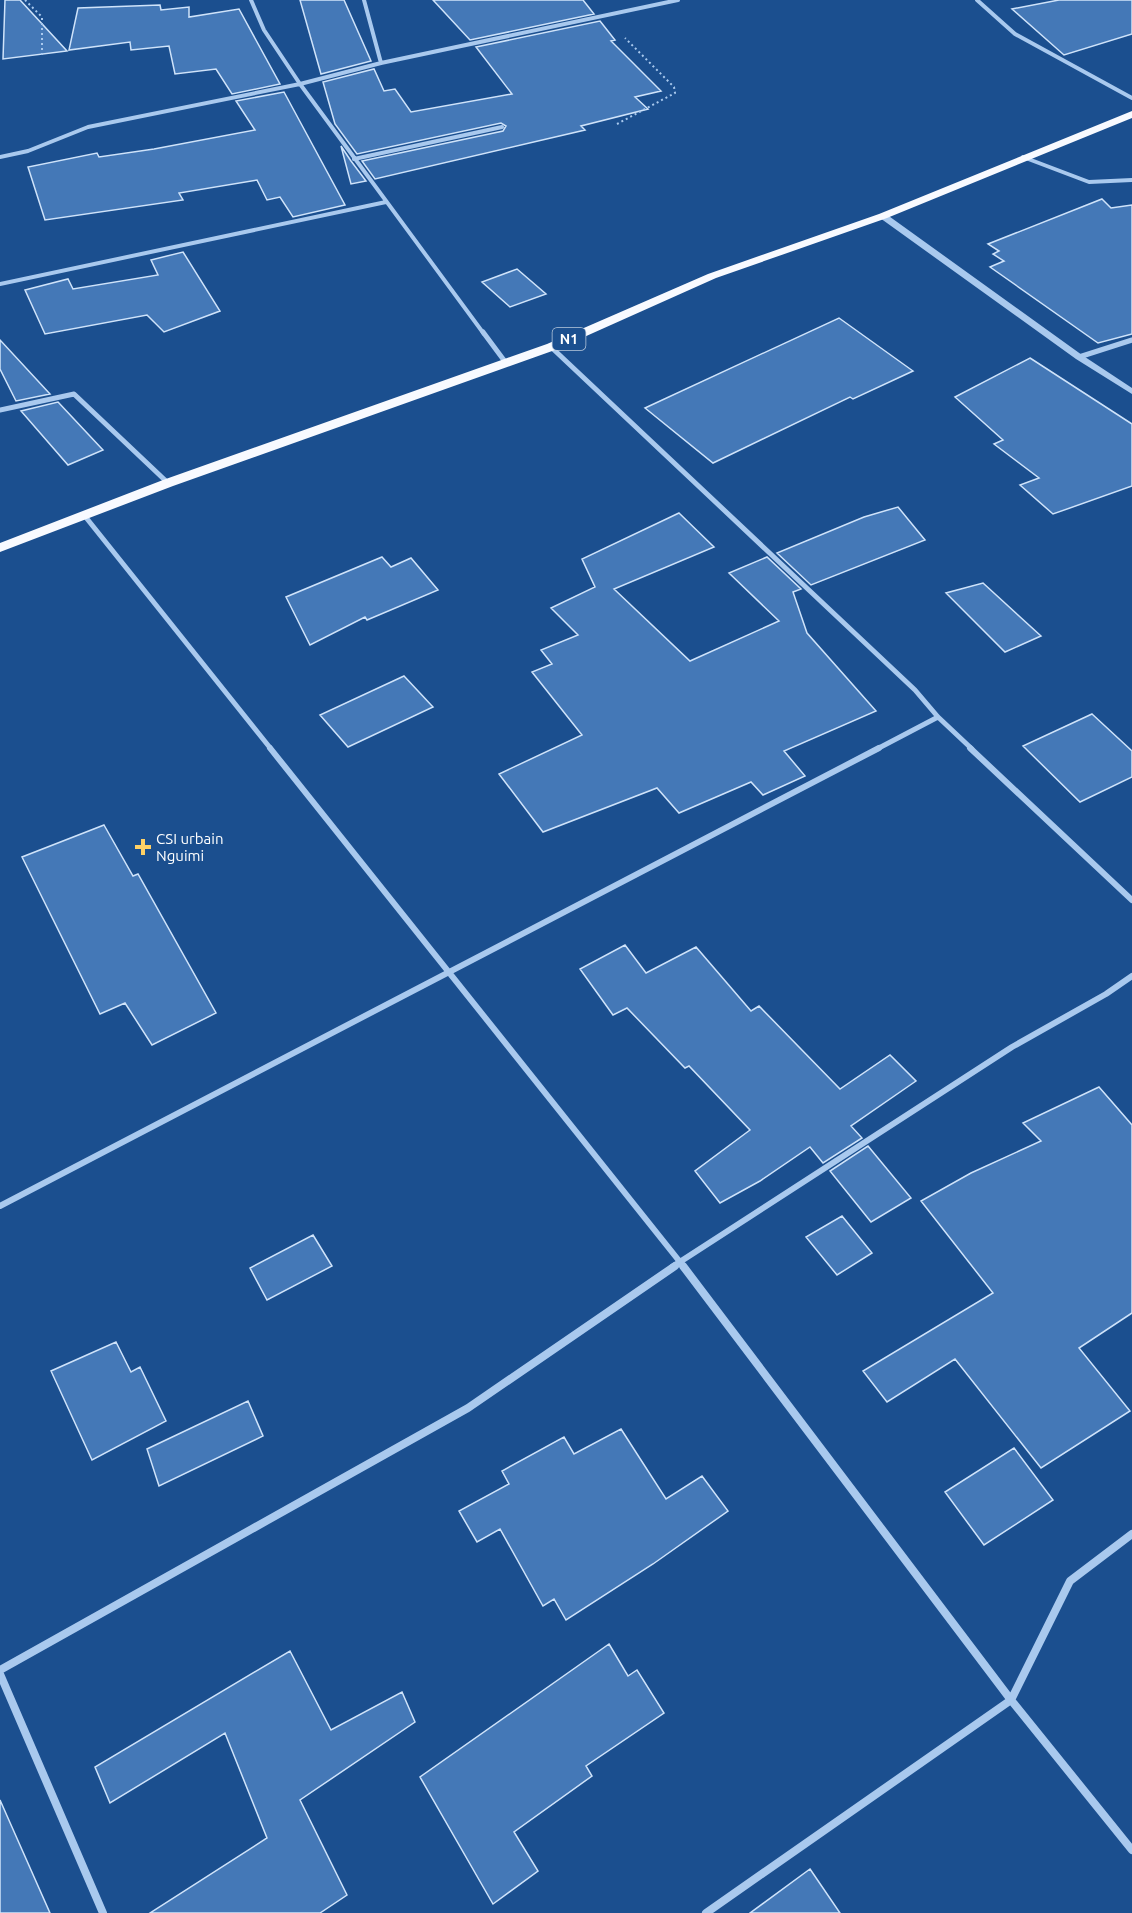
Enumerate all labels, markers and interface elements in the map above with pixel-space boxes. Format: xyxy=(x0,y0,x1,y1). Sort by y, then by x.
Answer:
road number: N1 xyxy=(552,328,586,350)
place label: CSI urbain Nguimi xyxy=(156,830,223,864)
marker: CSI urbain Nguimi xyxy=(134,838,152,856)

